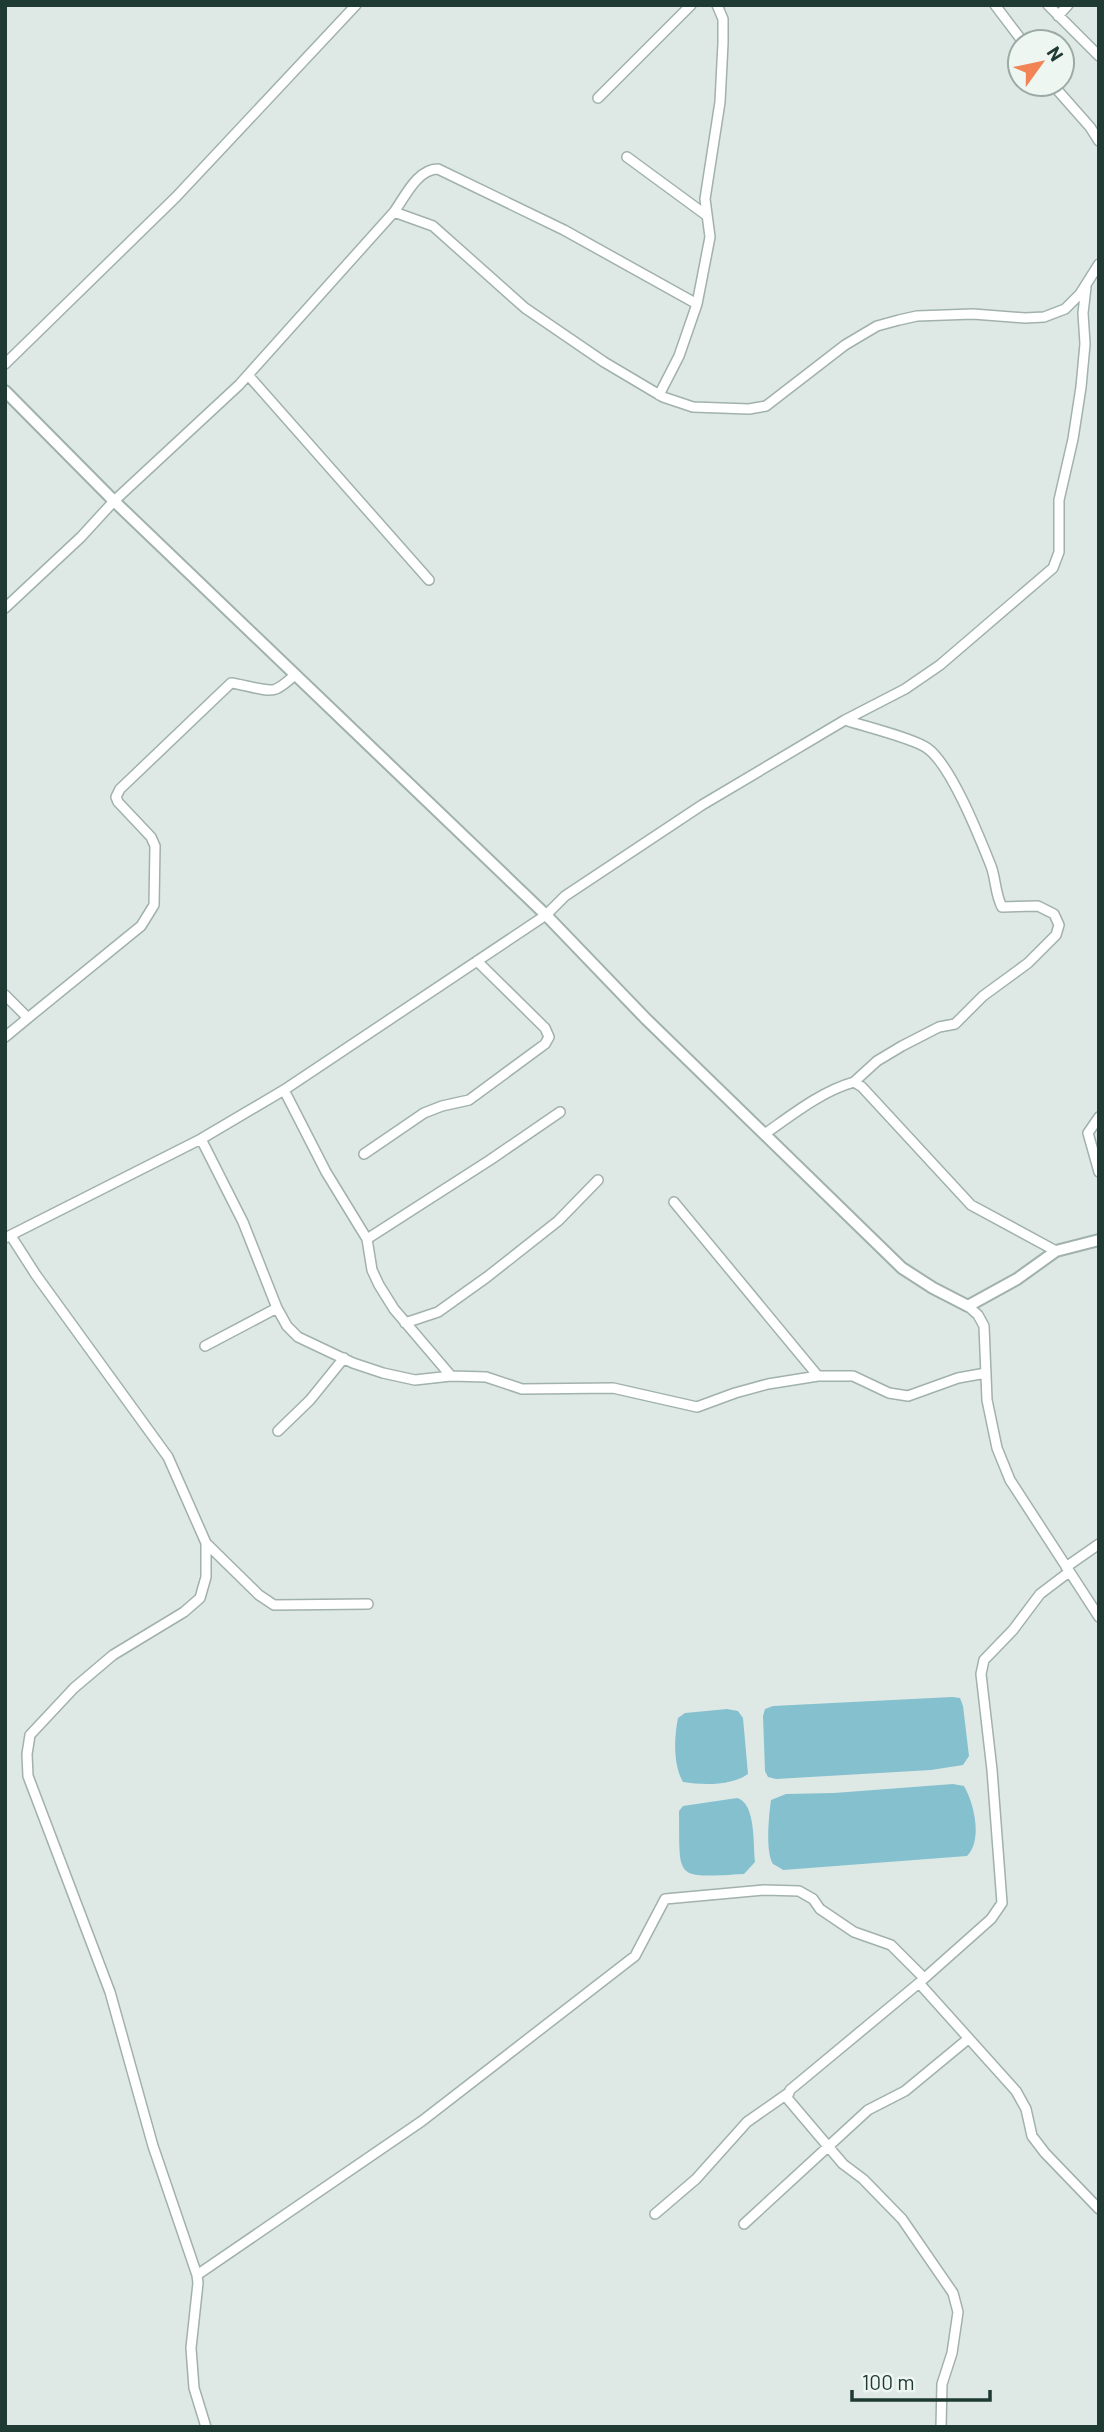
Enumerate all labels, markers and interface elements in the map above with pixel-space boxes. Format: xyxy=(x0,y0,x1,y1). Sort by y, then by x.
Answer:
north arrow xyxy=(1006,28,1076,98)
text: N xyxy=(1043,42,1069,65)
scale bar xyxy=(852,2358,990,2402)
text: 100 m xyxy=(862,2369,915,2394)

